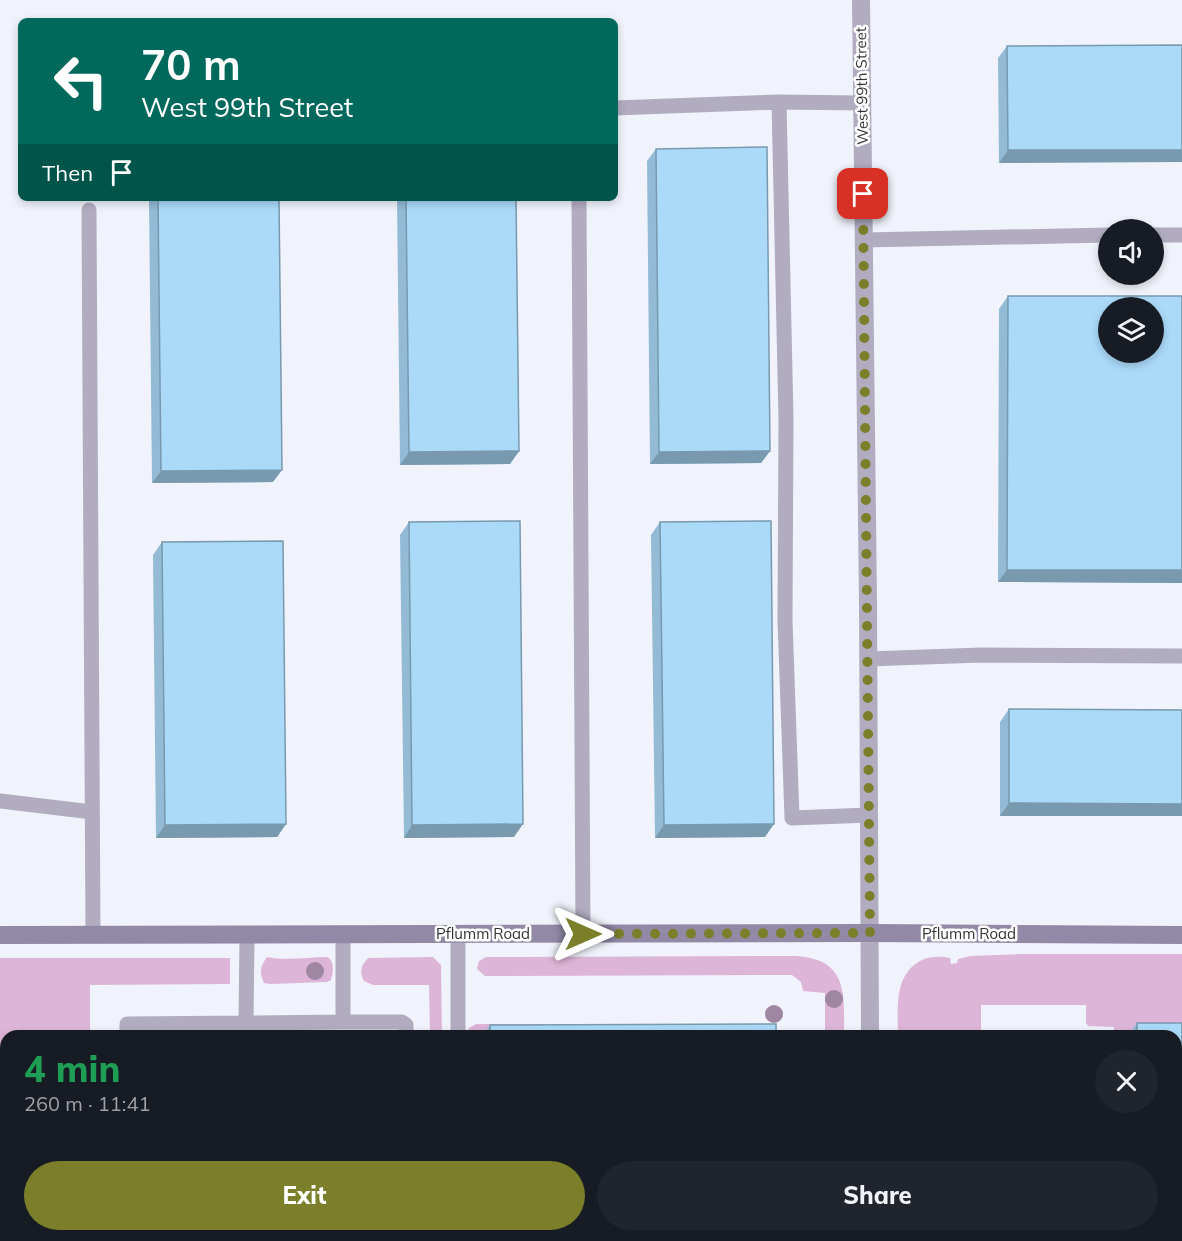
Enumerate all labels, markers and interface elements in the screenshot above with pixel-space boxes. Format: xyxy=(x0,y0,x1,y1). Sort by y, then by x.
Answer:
street label: West 99th Street xyxy=(851,27,872,145)
text: 70 m xyxy=(141,38,241,91)
icon: left xyxy=(42,42,120,120)
text: West 99th Street xyxy=(141,90,353,124)
icon: arrive xyxy=(105,156,138,189)
text: Then xyxy=(42,159,93,187)
pin xyxy=(837,168,888,219)
icon: arrive xyxy=(846,177,879,210)
map controls xyxy=(1098,219,1164,363)
button: sound xyxy=(1098,219,1164,285)
button: layers xyxy=(1098,297,1164,363)
position arrow xyxy=(551,902,615,966)
street label: Pflumm Road xyxy=(436,924,530,943)
street label: Pflumm Road xyxy=(922,924,1016,943)
text: 4 min xyxy=(24,1046,120,1091)
button: close xyxy=(1095,1050,1158,1113)
text: 260 m · 11:41 xyxy=(24,1091,150,1116)
button: Exit xyxy=(24,1161,585,1230)
button: Share xyxy=(597,1161,1158,1230)

